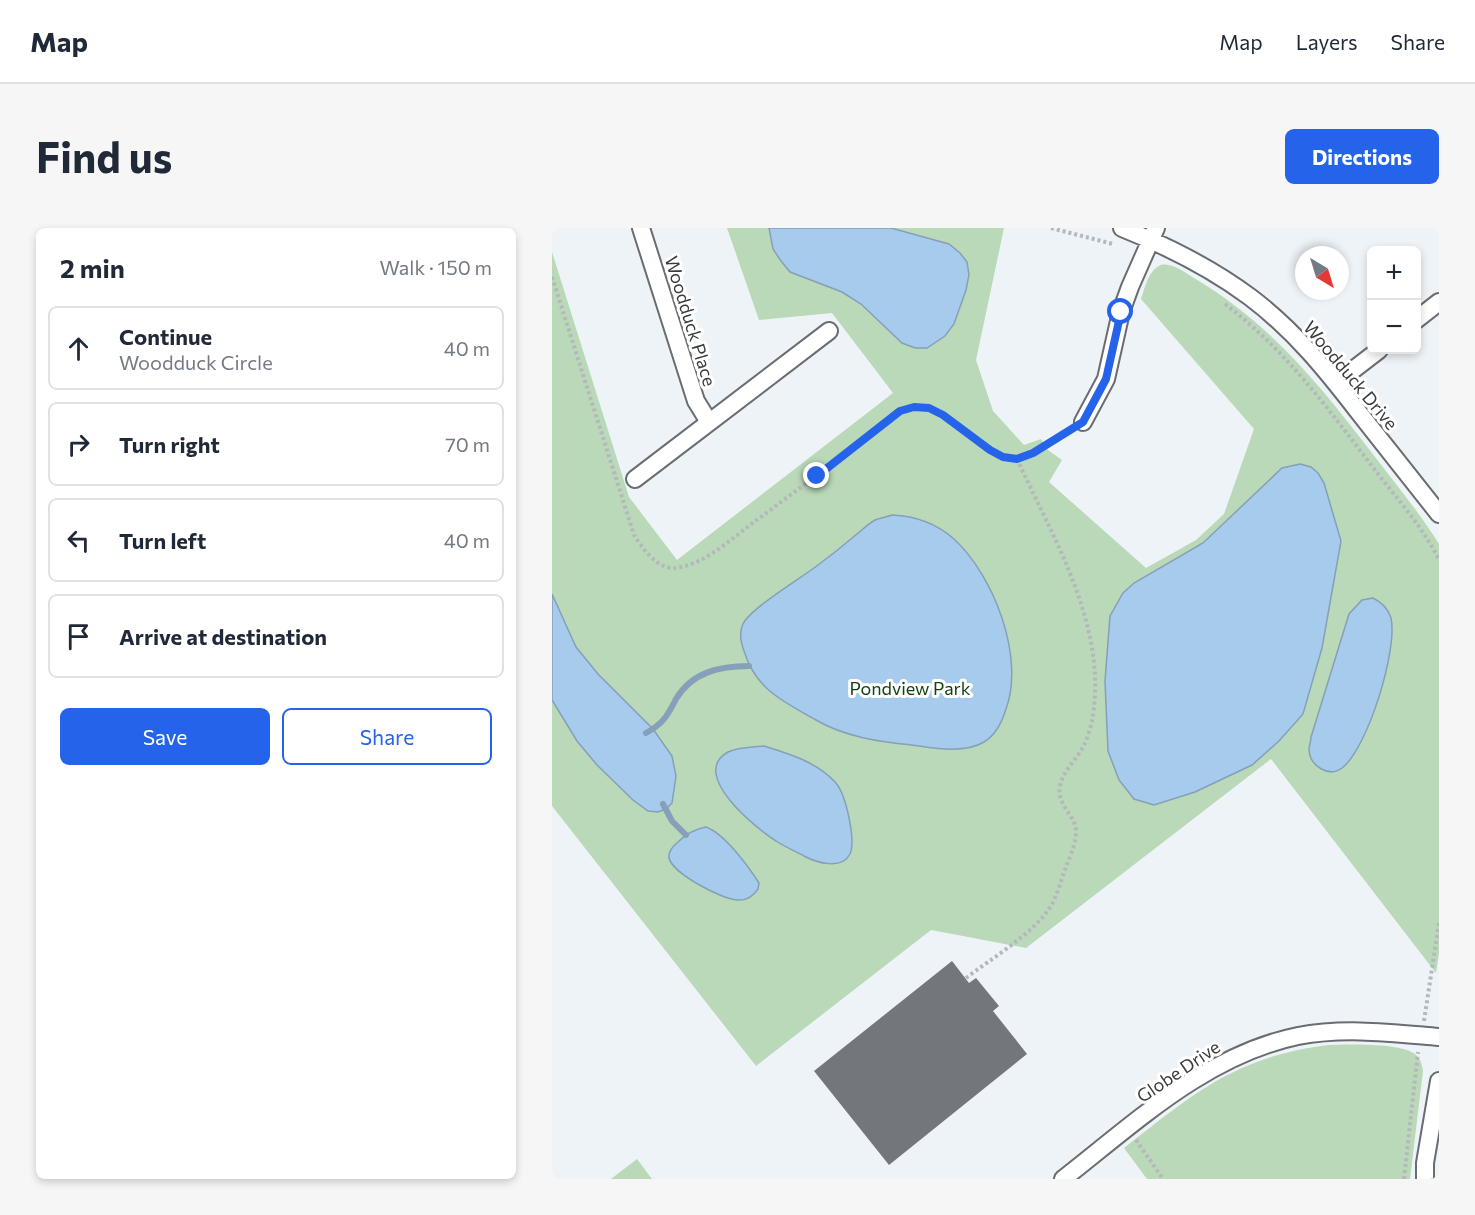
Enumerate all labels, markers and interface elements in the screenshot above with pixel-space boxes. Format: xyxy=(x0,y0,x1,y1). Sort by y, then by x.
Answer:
text: Map xyxy=(30,24,88,58)
text: Map xyxy=(1219,29,1263,54)
text: Layers xyxy=(1296,29,1358,54)
text: Share xyxy=(1391,29,1445,54)
button: Directions xyxy=(1285,129,1439,184)
text: Find us xyxy=(36,130,172,182)
north arrow xyxy=(1295,246,1349,300)
map controls xyxy=(1367,246,1421,354)
button: + xyxy=(1367,246,1421,300)
text: 2 min xyxy=(60,252,125,283)
street label: Woodduck Place xyxy=(661,253,721,389)
text: Walk · 150 m xyxy=(380,255,492,279)
route start xyxy=(1107,298,1133,324)
button: − xyxy=(1367,300,1421,354)
street label: Woodduck Drive xyxy=(1299,316,1403,434)
text: Continue xyxy=(119,323,212,350)
icon: ahead xyxy=(62,332,95,365)
text: 40 m xyxy=(444,336,490,360)
text: Woodduck Circle xyxy=(119,350,273,374)
icon: right xyxy=(62,428,95,461)
text: Turn right xyxy=(119,431,220,458)
text: 70 m xyxy=(445,432,490,456)
route end xyxy=(803,462,829,488)
icon: left xyxy=(62,524,95,557)
text: Turn left xyxy=(119,527,206,554)
text: 40 m xyxy=(444,528,490,552)
icon: arrive xyxy=(62,620,95,653)
text: Arrive at destination xyxy=(119,623,327,650)
park label: Pondview Park xyxy=(849,677,971,699)
button: Save xyxy=(60,708,270,765)
button: Share xyxy=(282,708,492,765)
street label: Globe Drive xyxy=(1132,1035,1224,1107)

